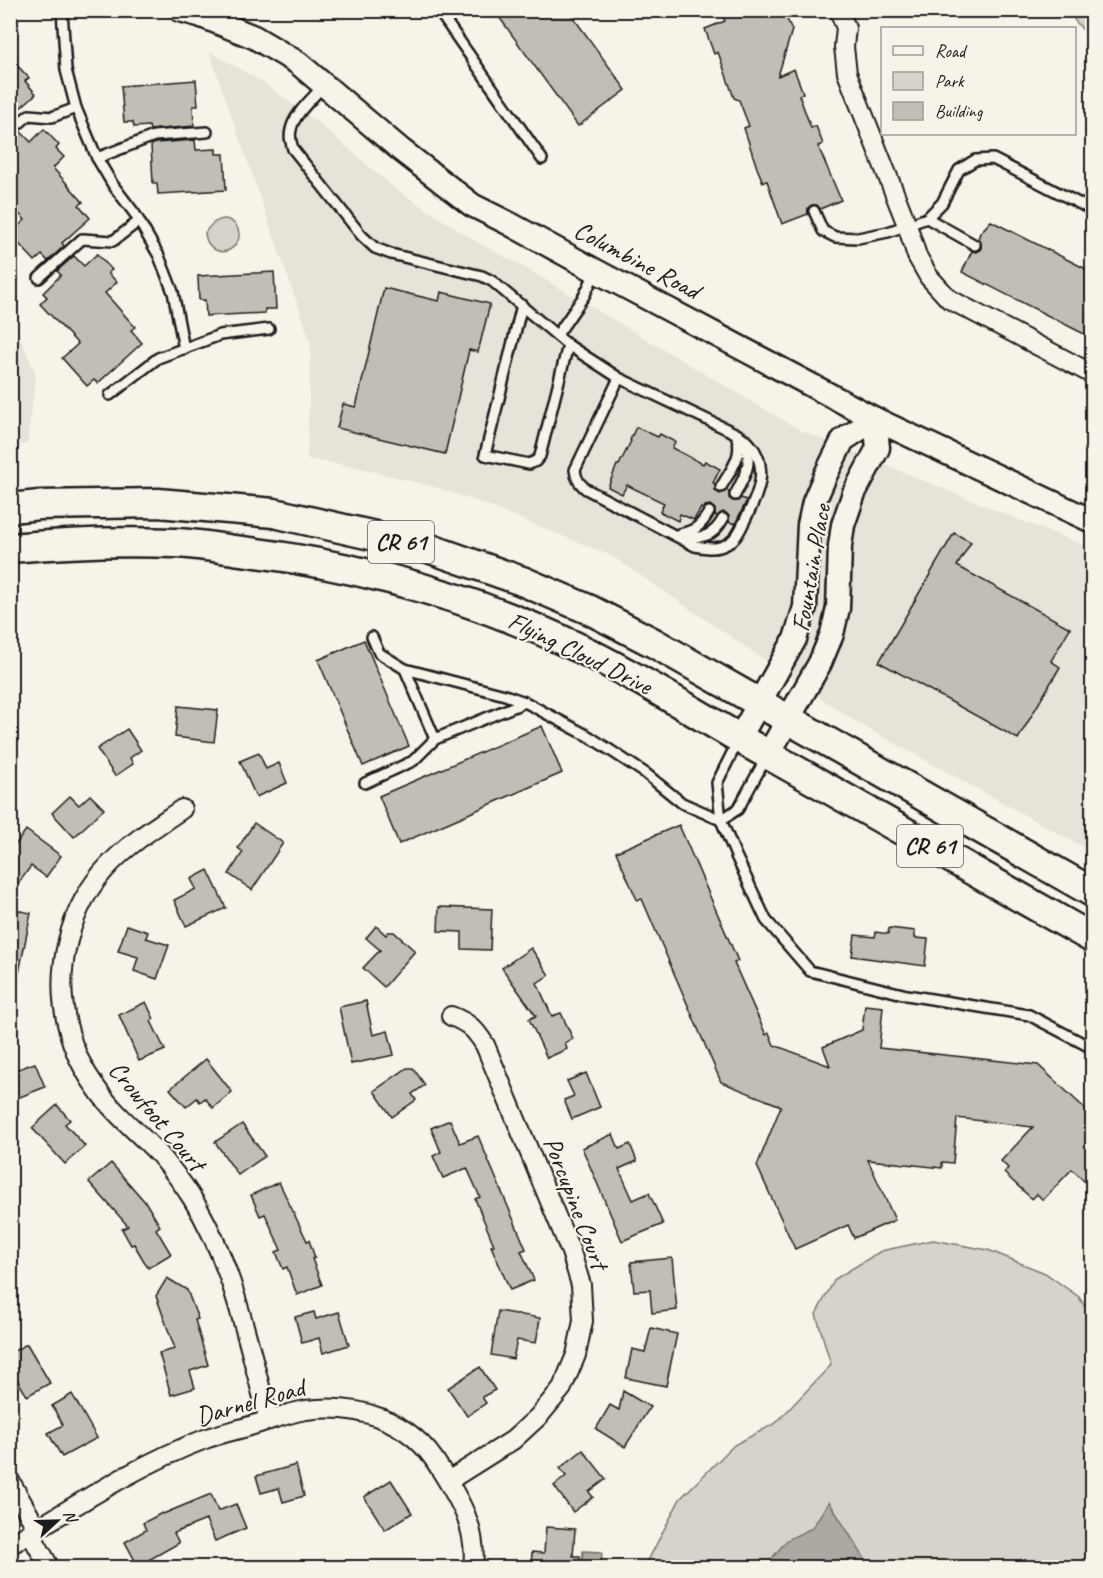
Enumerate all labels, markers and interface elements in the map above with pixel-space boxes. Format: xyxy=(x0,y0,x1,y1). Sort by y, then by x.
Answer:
legend xyxy=(881,27,1076,135)
text: Road xyxy=(935,40,968,62)
text: Park xyxy=(935,70,965,92)
text: Building xyxy=(935,100,984,122)
street label: Columbine Road xyxy=(568,213,709,309)
street label: Fountain Place xyxy=(784,500,839,634)
road number: CR 61 xyxy=(368,521,434,563)
street label: Flying Cloud Drive xyxy=(503,604,659,703)
road number: CR 61 xyxy=(897,825,963,867)
street label: Crowfoot Court xyxy=(101,1054,215,1181)
street label: Porcupine Court xyxy=(536,1132,617,1277)
street label: Darnel Road xyxy=(192,1370,312,1433)
north arrow xyxy=(27,1491,87,1551)
text: N xyxy=(59,1507,82,1527)

